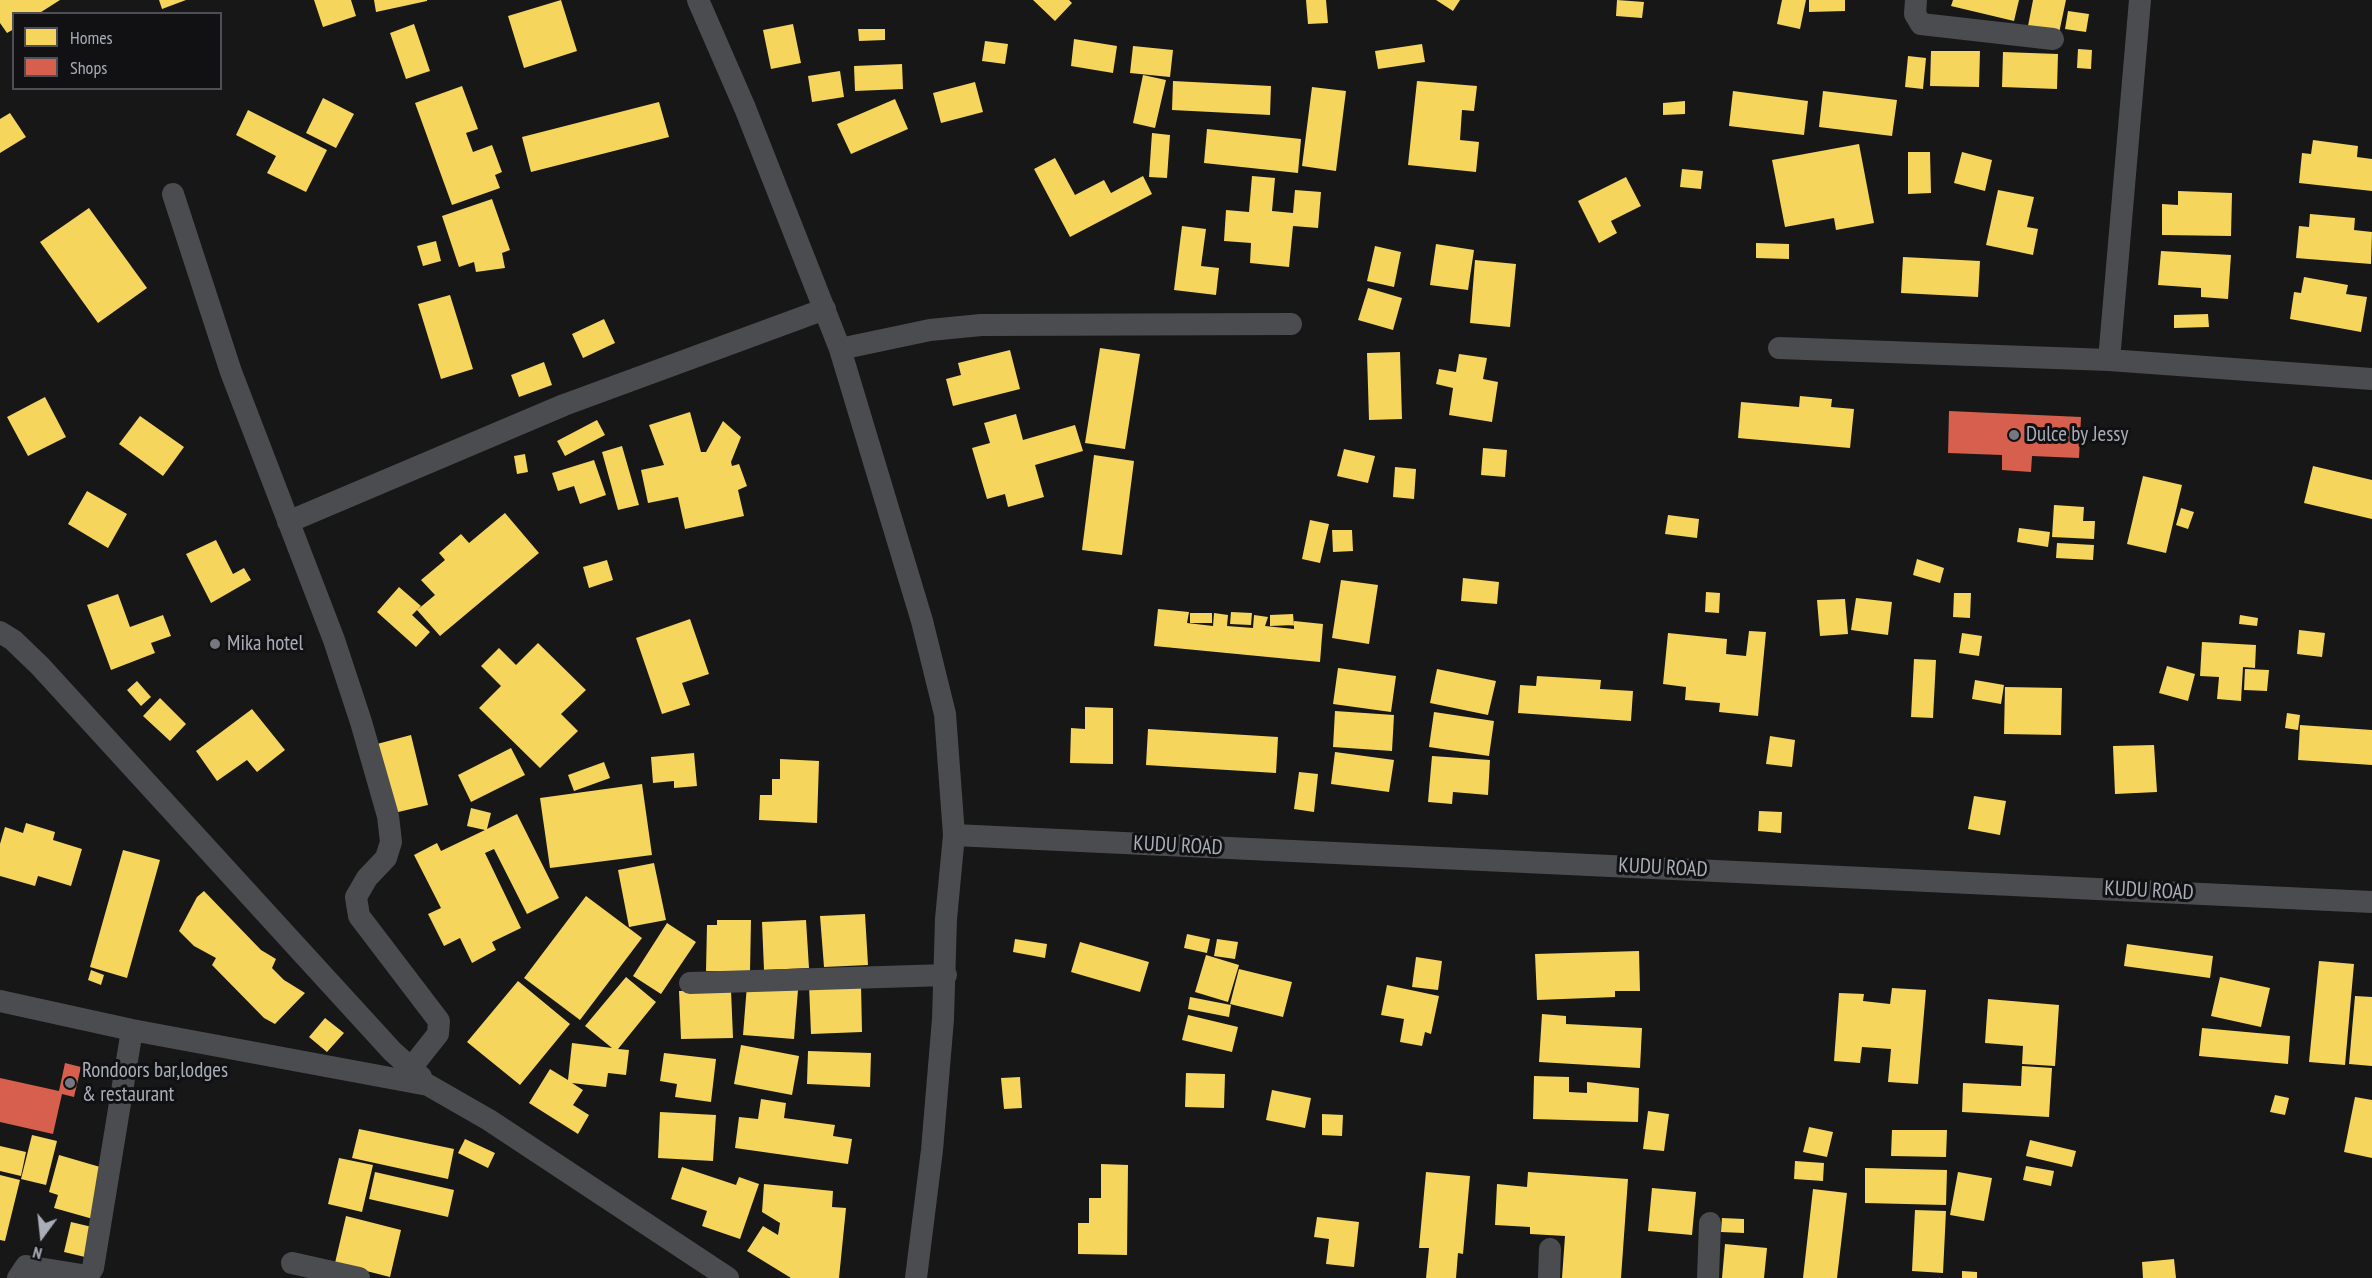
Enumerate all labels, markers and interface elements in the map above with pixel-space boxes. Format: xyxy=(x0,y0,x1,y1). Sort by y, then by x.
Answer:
legend xyxy=(12,12,222,90)
text: Homes xyxy=(70,26,113,49)
text: Shops xyxy=(70,56,107,79)
place label: Dulce by Jessy xyxy=(2026,422,2128,448)
marker: Dulce by Jessy xyxy=(2007,428,2021,442)
place label: Mika hotel xyxy=(227,631,303,657)
marker: Mika hotel xyxy=(208,637,222,651)
street label: KUDU ROAD xyxy=(1133,831,1223,861)
street label: KUDU ROAD xyxy=(1618,853,1708,883)
street label: KUDU ROAD xyxy=(2104,876,2194,906)
place label: Rondoors bar,lodges & restaurant xyxy=(82,1058,228,1108)
marker: Rondoors bar,lodges & restaurant xyxy=(63,1076,77,1090)
north arrow xyxy=(12,1206,72,1266)
text: N xyxy=(31,1243,44,1264)

